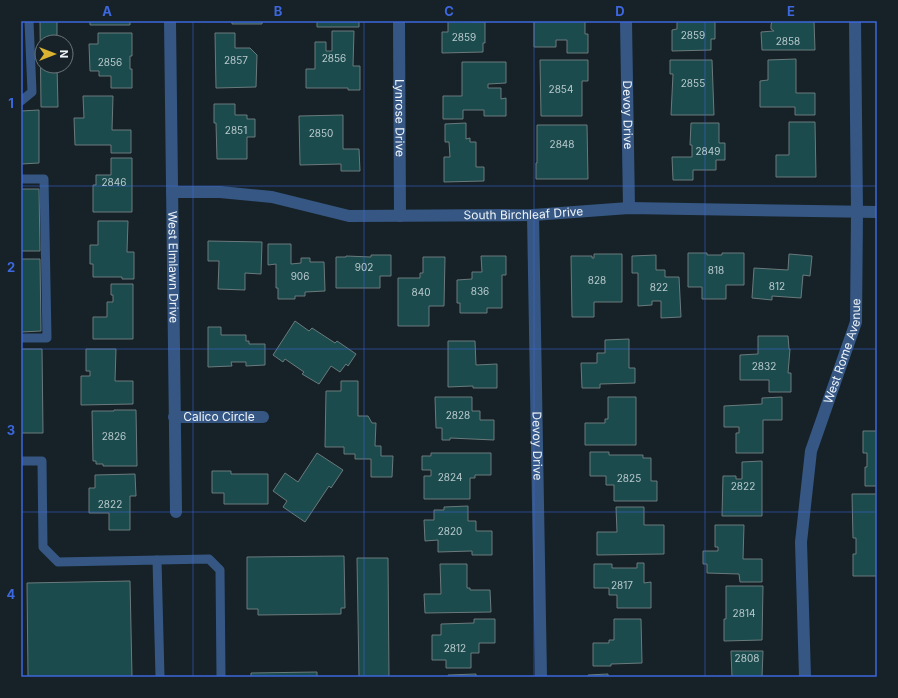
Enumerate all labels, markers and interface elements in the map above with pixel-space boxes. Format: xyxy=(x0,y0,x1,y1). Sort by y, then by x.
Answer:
text: A xyxy=(102,3,112,19)
text: B xyxy=(274,3,283,19)
text: C xyxy=(444,3,454,19)
text: D xyxy=(615,3,625,19)
text: E xyxy=(787,3,795,19)
house number: 2859 xyxy=(681,29,705,41)
house number: 2859 xyxy=(452,31,476,43)
north arrow xyxy=(34,34,74,74)
house number: 2858 xyxy=(776,35,800,47)
text: N xyxy=(57,50,71,58)
house number: 2856 xyxy=(322,52,346,64)
house number: 2857 xyxy=(224,54,248,66)
house number: 2856 xyxy=(98,56,122,68)
house number: 2855 xyxy=(681,77,705,89)
street label: Lynrose Drive xyxy=(392,79,408,157)
street label: Devoy Drive xyxy=(620,80,636,150)
house number: 2854 xyxy=(549,83,573,95)
text: 1 xyxy=(8,95,14,111)
house number: 2851 xyxy=(225,124,247,136)
house number: 2850 xyxy=(309,127,333,139)
house number: 2848 xyxy=(550,138,574,150)
house number: 2849 xyxy=(696,145,720,157)
house number: 2846 xyxy=(102,176,126,188)
street label: South Birchleaf Drive xyxy=(463,203,584,222)
street label: West Elmlawn Drive xyxy=(165,211,182,323)
text: 2 xyxy=(7,259,15,275)
house number: 902 xyxy=(355,261,373,273)
house number: 818 xyxy=(708,264,724,276)
house number: 906 xyxy=(291,270,309,282)
house number: 828 xyxy=(588,274,606,286)
house number: 812 xyxy=(769,280,785,292)
house number: 822 xyxy=(650,281,668,293)
house number: 836 xyxy=(471,285,489,297)
house number: 840 xyxy=(412,286,430,298)
street label: West Rome Avenue xyxy=(820,298,863,406)
house number: 2832 xyxy=(752,360,776,372)
street label: Calico Circle xyxy=(183,409,255,424)
house number: 2828 xyxy=(446,409,470,421)
street label: Devoy Drive xyxy=(529,411,546,481)
text: 3 xyxy=(7,422,15,438)
house number: 2826 xyxy=(102,430,126,442)
house number: 2824 xyxy=(438,471,462,483)
house number: 2825 xyxy=(617,472,641,484)
house number: 2822 xyxy=(731,480,755,492)
house number: 2822 xyxy=(98,498,122,510)
house number: 2820 xyxy=(438,525,462,537)
house number: 2817 xyxy=(611,579,633,591)
text: 4 xyxy=(7,586,16,602)
house number: 2814 xyxy=(733,607,755,619)
house number: 2812 xyxy=(444,642,466,654)
house number: 2808 xyxy=(735,652,759,664)

